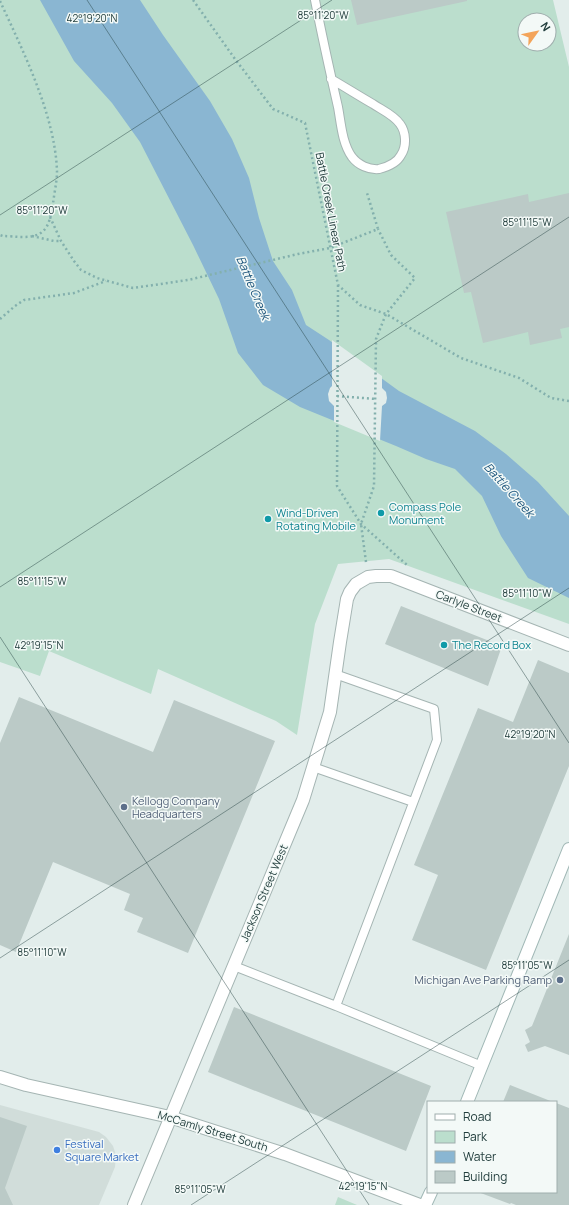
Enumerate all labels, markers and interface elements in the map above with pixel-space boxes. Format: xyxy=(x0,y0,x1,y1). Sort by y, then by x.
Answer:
text: 85°11'20"W xyxy=(297,8,349,22)
text: 42°19'20"N xyxy=(67,11,118,25)
north arrow xyxy=(517,12,557,52)
text: N xyxy=(537,19,554,34)
street label: Battle Creek Linear Path xyxy=(313,151,350,273)
text: 85°11'20"W xyxy=(16,203,68,217)
text: 85°11'15"W xyxy=(503,215,552,229)
water label: Battle Creek xyxy=(232,253,275,324)
water label: Battle Creek xyxy=(480,459,540,522)
place label: Compass Pole Monument xyxy=(389,499,462,527)
place label: Wind-Driven Rotating Mobile xyxy=(276,505,357,533)
marker: Compass Pole Monument xyxy=(376,508,386,518)
marker: Wind-Driven Rotating Mobile xyxy=(263,514,273,524)
text: 85°11'15"W xyxy=(18,574,67,588)
street label: Carlyle Street xyxy=(434,586,504,625)
text: 85°11'10"W xyxy=(502,586,552,600)
place label: The Record Box xyxy=(452,637,531,652)
text: 42°19'15"N xyxy=(15,638,64,652)
marker: The Record Box xyxy=(439,640,449,650)
text: 42°19'20"N xyxy=(505,727,556,741)
place label: Kellogg Company Headquarters xyxy=(132,793,220,821)
marker: Kellogg Company Headquarters xyxy=(119,802,129,812)
street label: Jackson Street West xyxy=(236,842,291,944)
text: 85°11'10"W xyxy=(17,945,67,959)
text: 85°11'05"W xyxy=(501,958,553,972)
place label: Michigan Ave Parking Ramp xyxy=(414,972,552,987)
marker: Michigan Ave Parking Ramp xyxy=(555,975,565,985)
legend xyxy=(427,1101,557,1193)
street label: McCamly Street South xyxy=(156,1107,270,1154)
text: Road xyxy=(463,1108,491,1125)
text: Park xyxy=(463,1128,488,1145)
place label: Festival Square Market xyxy=(65,1136,139,1164)
marker: Festival Square Market xyxy=(52,1145,62,1155)
text: Water xyxy=(463,1148,497,1165)
text: Building xyxy=(463,1168,507,1185)
text: 42°19'15"N xyxy=(339,1179,388,1193)
text: 85°11'05"W xyxy=(174,1182,226,1196)

